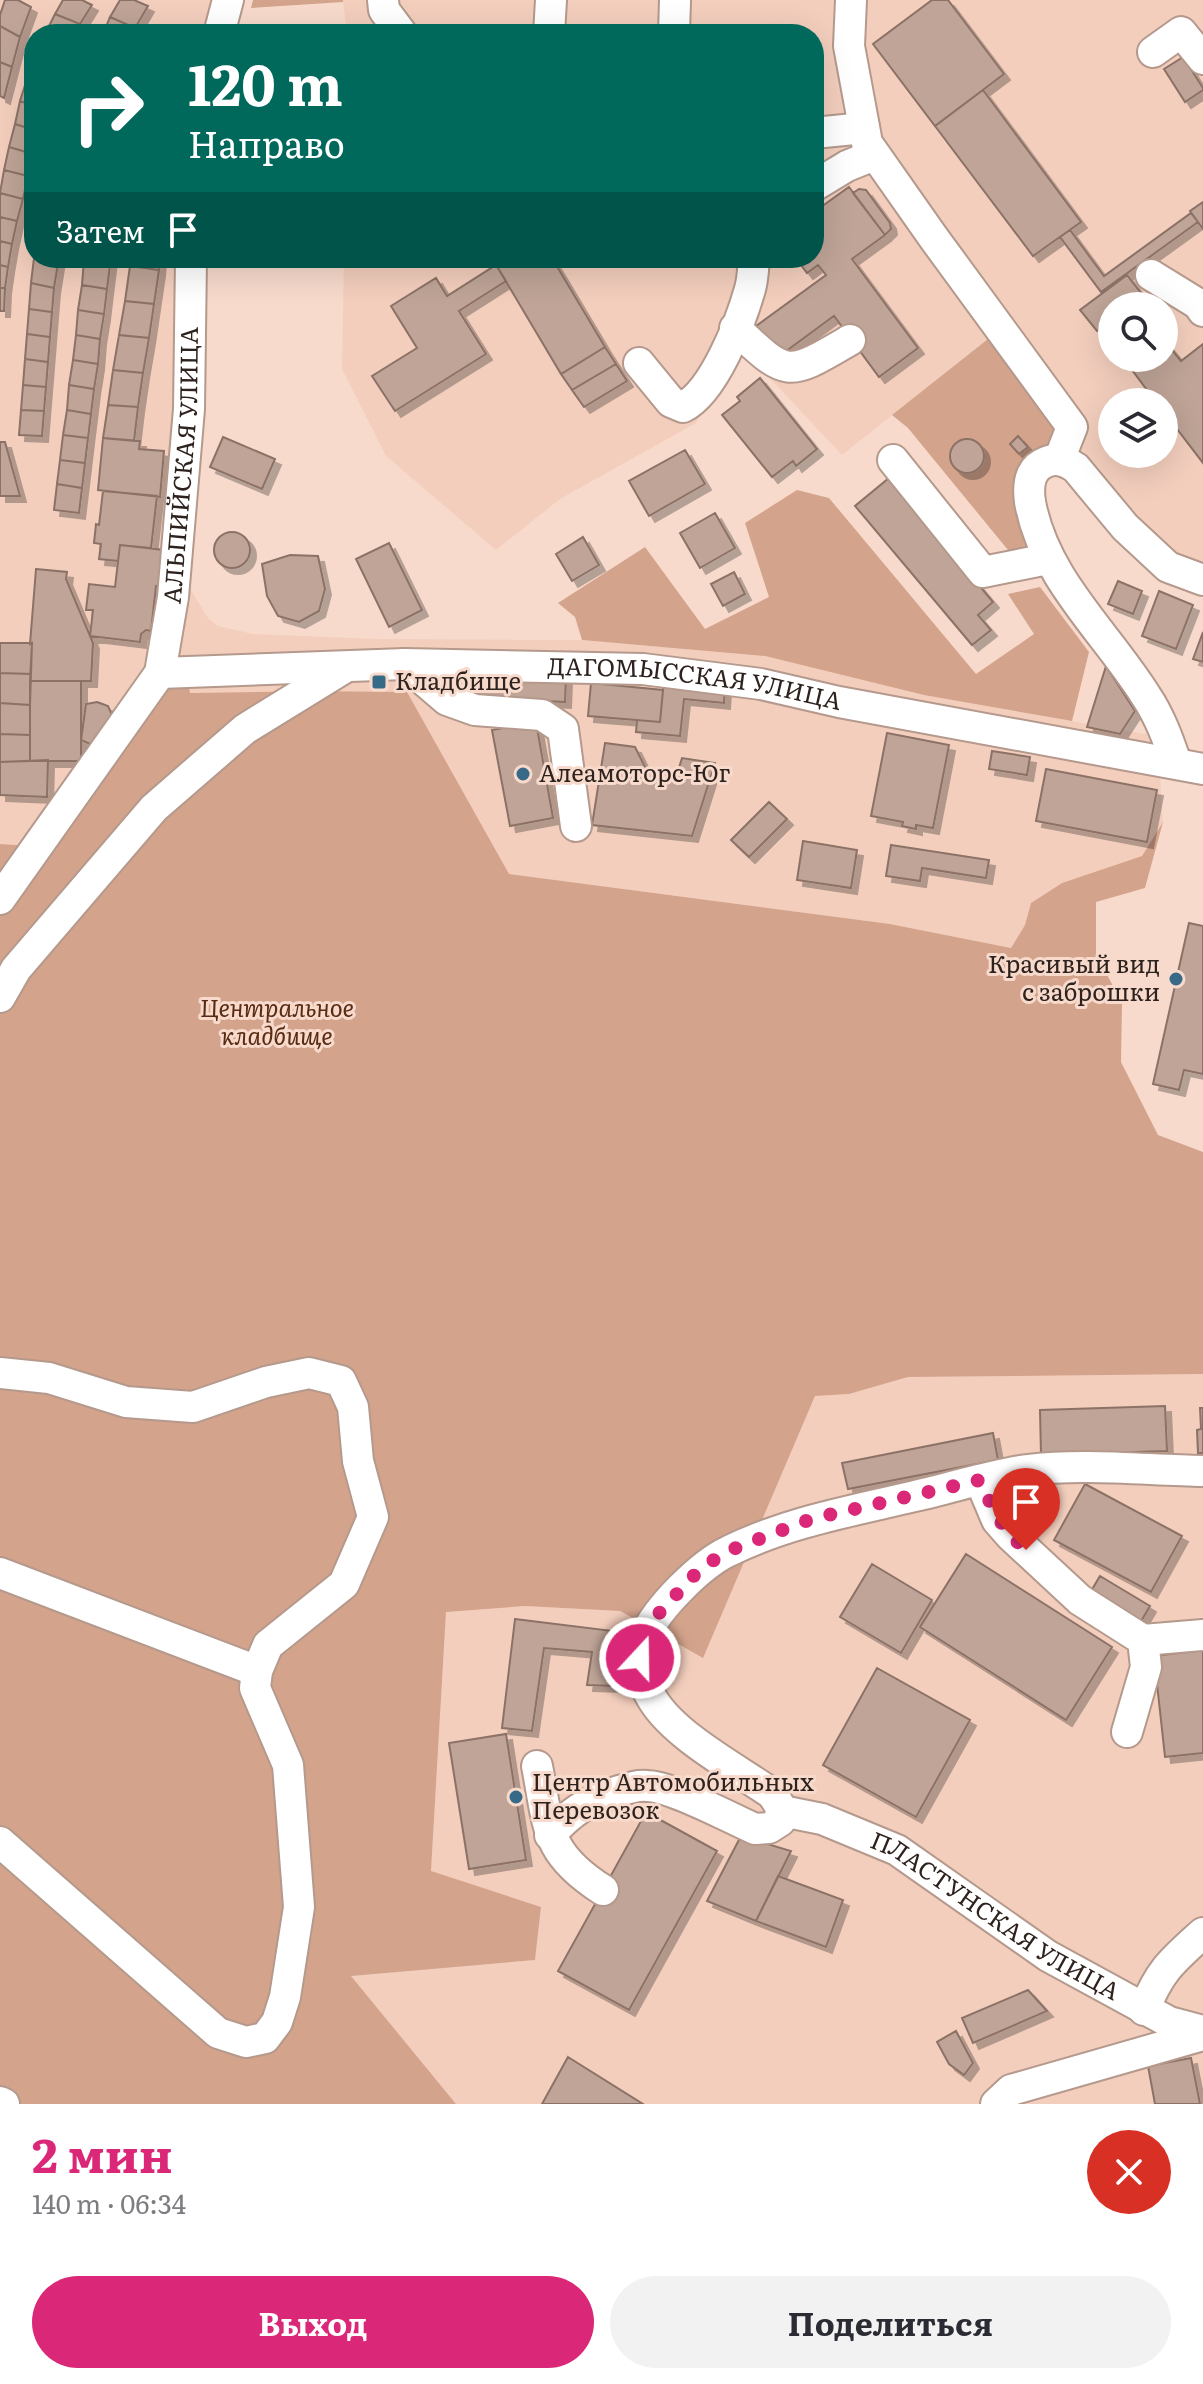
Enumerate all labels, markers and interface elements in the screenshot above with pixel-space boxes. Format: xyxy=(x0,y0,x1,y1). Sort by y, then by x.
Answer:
text: 120 m xyxy=(188,40,343,123)
icon: right xyxy=(56,56,160,160)
text: Направо xyxy=(188,116,345,169)
text: Затем xyxy=(56,208,145,252)
icon: arrive xyxy=(161,208,205,252)
map controls xyxy=(1098,292,1178,468)
button: search xyxy=(1098,292,1178,372)
street label: АЛЬПИЙСКАЯ УЛИЦА xyxy=(152,326,205,605)
button: layers xyxy=(1098,388,1178,468)
street label: ДАГОМЫССКАЯ УЛИЦА xyxy=(547,647,846,717)
place label: Кладбище xyxy=(395,662,521,697)
marker: Кладбище xyxy=(370,673,388,691)
place label: Алеамоторс-Юг xyxy=(539,754,731,789)
marker: Алеамоторс-Юг xyxy=(514,765,532,783)
place label: Красивый вид с заброшки xyxy=(988,945,1160,1008)
marker: Красивый вид с заброшки xyxy=(1167,970,1185,988)
park label: Центральное кладбище xyxy=(200,989,354,1052)
pin xyxy=(992,1468,1060,1550)
icon: arrive xyxy=(1004,1480,1048,1524)
position arrow xyxy=(598,1616,682,1700)
place label: Центр Автомобильных Перевозок xyxy=(532,1763,814,1826)
marker: Центр Автомобильных Перевозок xyxy=(507,1788,525,1806)
street label: ПЛАСТУНСКАЯ УЛИЦА xyxy=(866,1821,1127,2007)
text: 2 мин xyxy=(32,2117,173,2188)
button: close xyxy=(1087,2130,1171,2214)
text: 140 m · 06:34 xyxy=(32,2183,186,2222)
button: Выход xyxy=(32,2276,594,2368)
button: Поделиться xyxy=(610,2276,1171,2368)

